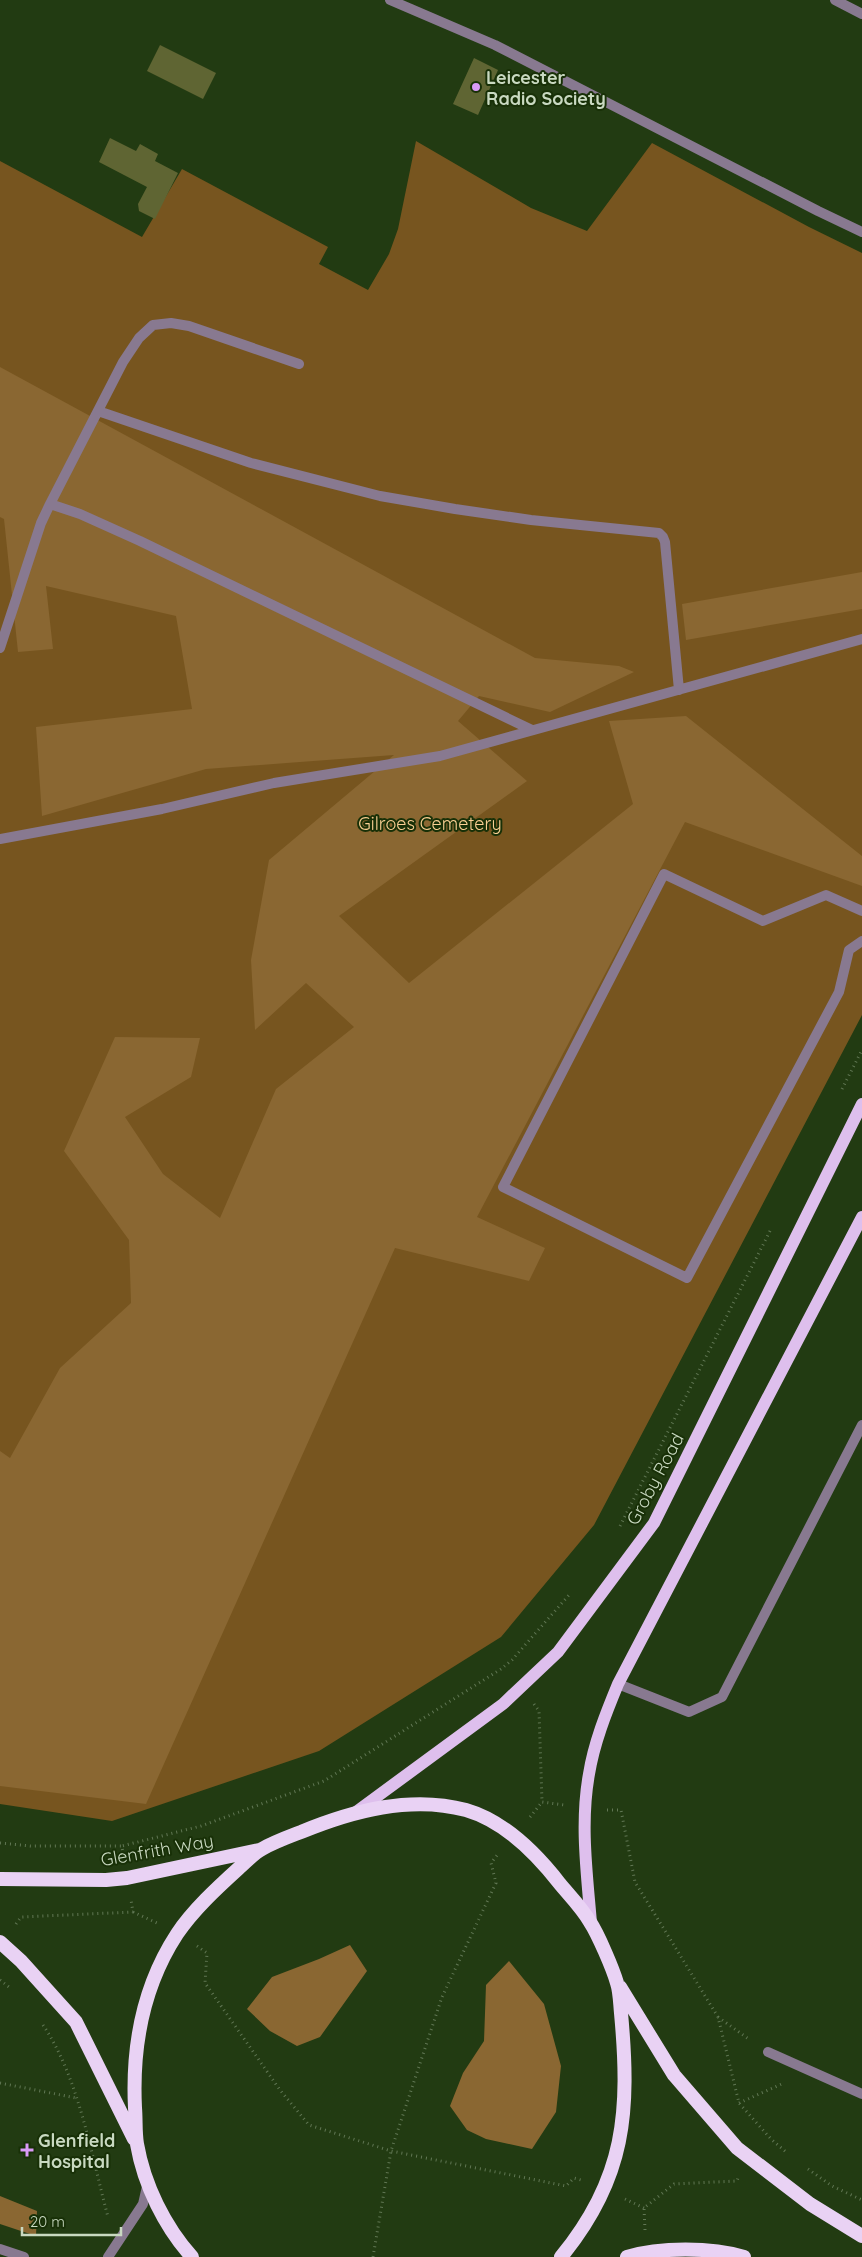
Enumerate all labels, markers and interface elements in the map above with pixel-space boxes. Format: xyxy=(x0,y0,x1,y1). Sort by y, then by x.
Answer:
place label: Leicester Radio Society xyxy=(486,66,606,110)
marker: Leicester Radio Society xyxy=(470,81,482,93)
park label: Gilroes Cemetery xyxy=(358,812,502,835)
street label: Groby Road xyxy=(621,1429,689,1529)
street label: Glenfrith Way xyxy=(99,1829,215,1871)
place label: Glenfield Hospital xyxy=(38,2129,115,2173)
marker: Glenfield Hospital xyxy=(20,2143,34,2157)
scale bar xyxy=(22,2204,121,2236)
text: 20 m xyxy=(30,2212,65,2231)

